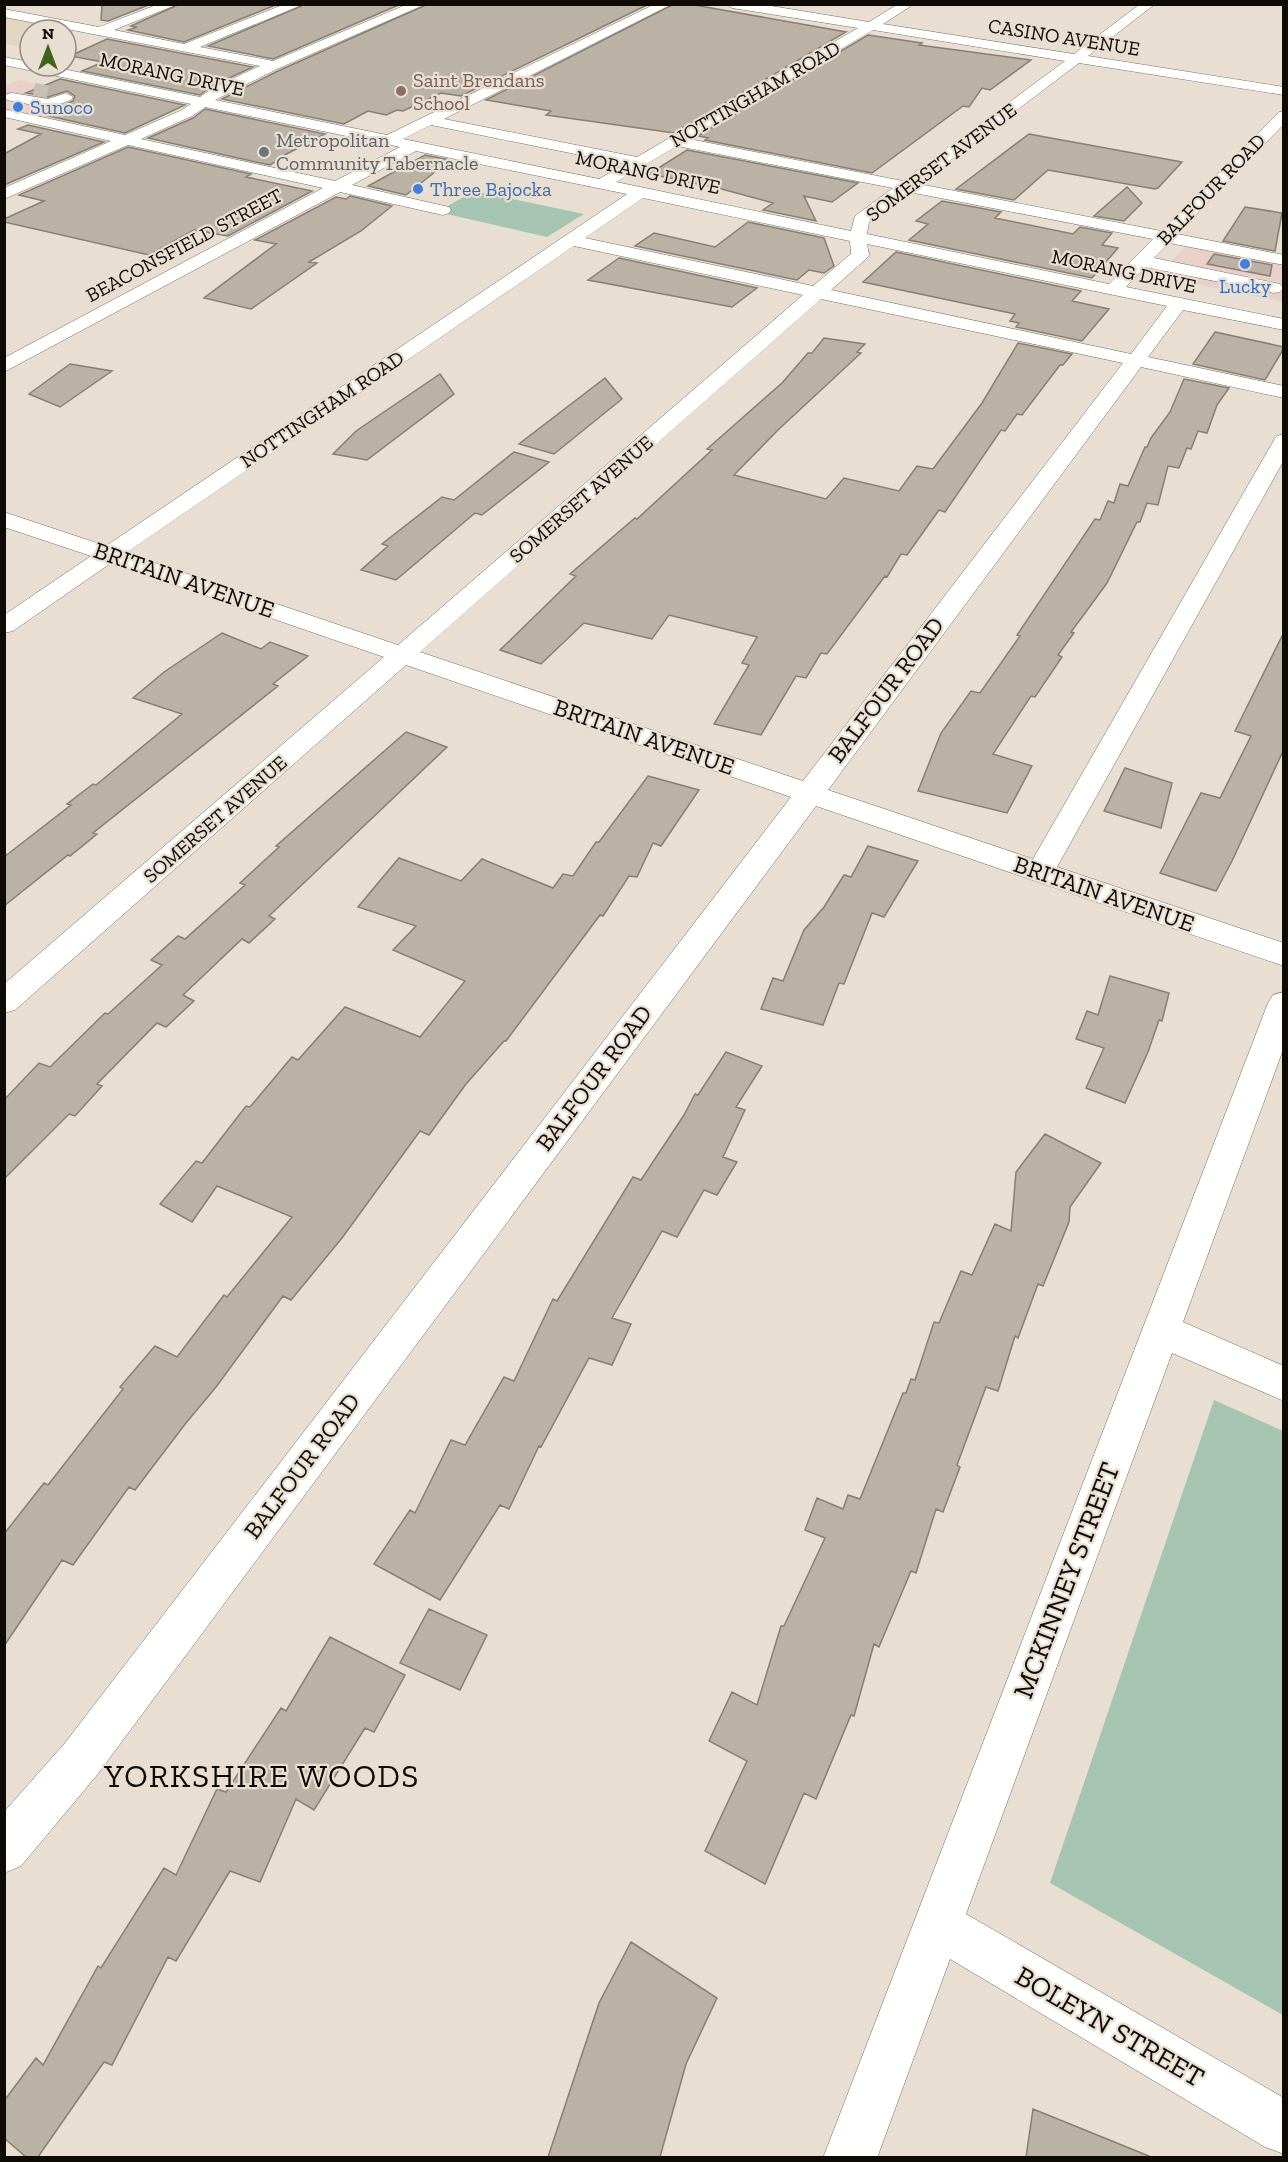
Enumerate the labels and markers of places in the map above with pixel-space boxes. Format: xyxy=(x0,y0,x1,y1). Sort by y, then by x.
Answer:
place label: Saint Brendans School xyxy=(413,68,545,115)
marker: Saint Brendans School xyxy=(394,84,408,98)
place label: Sunoco xyxy=(30,95,93,119)
marker: Sunoco xyxy=(11,100,25,114)
place label: Metropolitan Community Tabernacle xyxy=(276,128,478,175)
marker: Metropolitan Community Tabernacle xyxy=(257,145,271,159)
place label: Three Bajocka xyxy=(430,177,552,201)
marker: Three Bajocka xyxy=(411,182,425,196)
marker: Lucky xyxy=(1238,257,1252,271)
place label: Lucky xyxy=(1219,274,1272,298)

